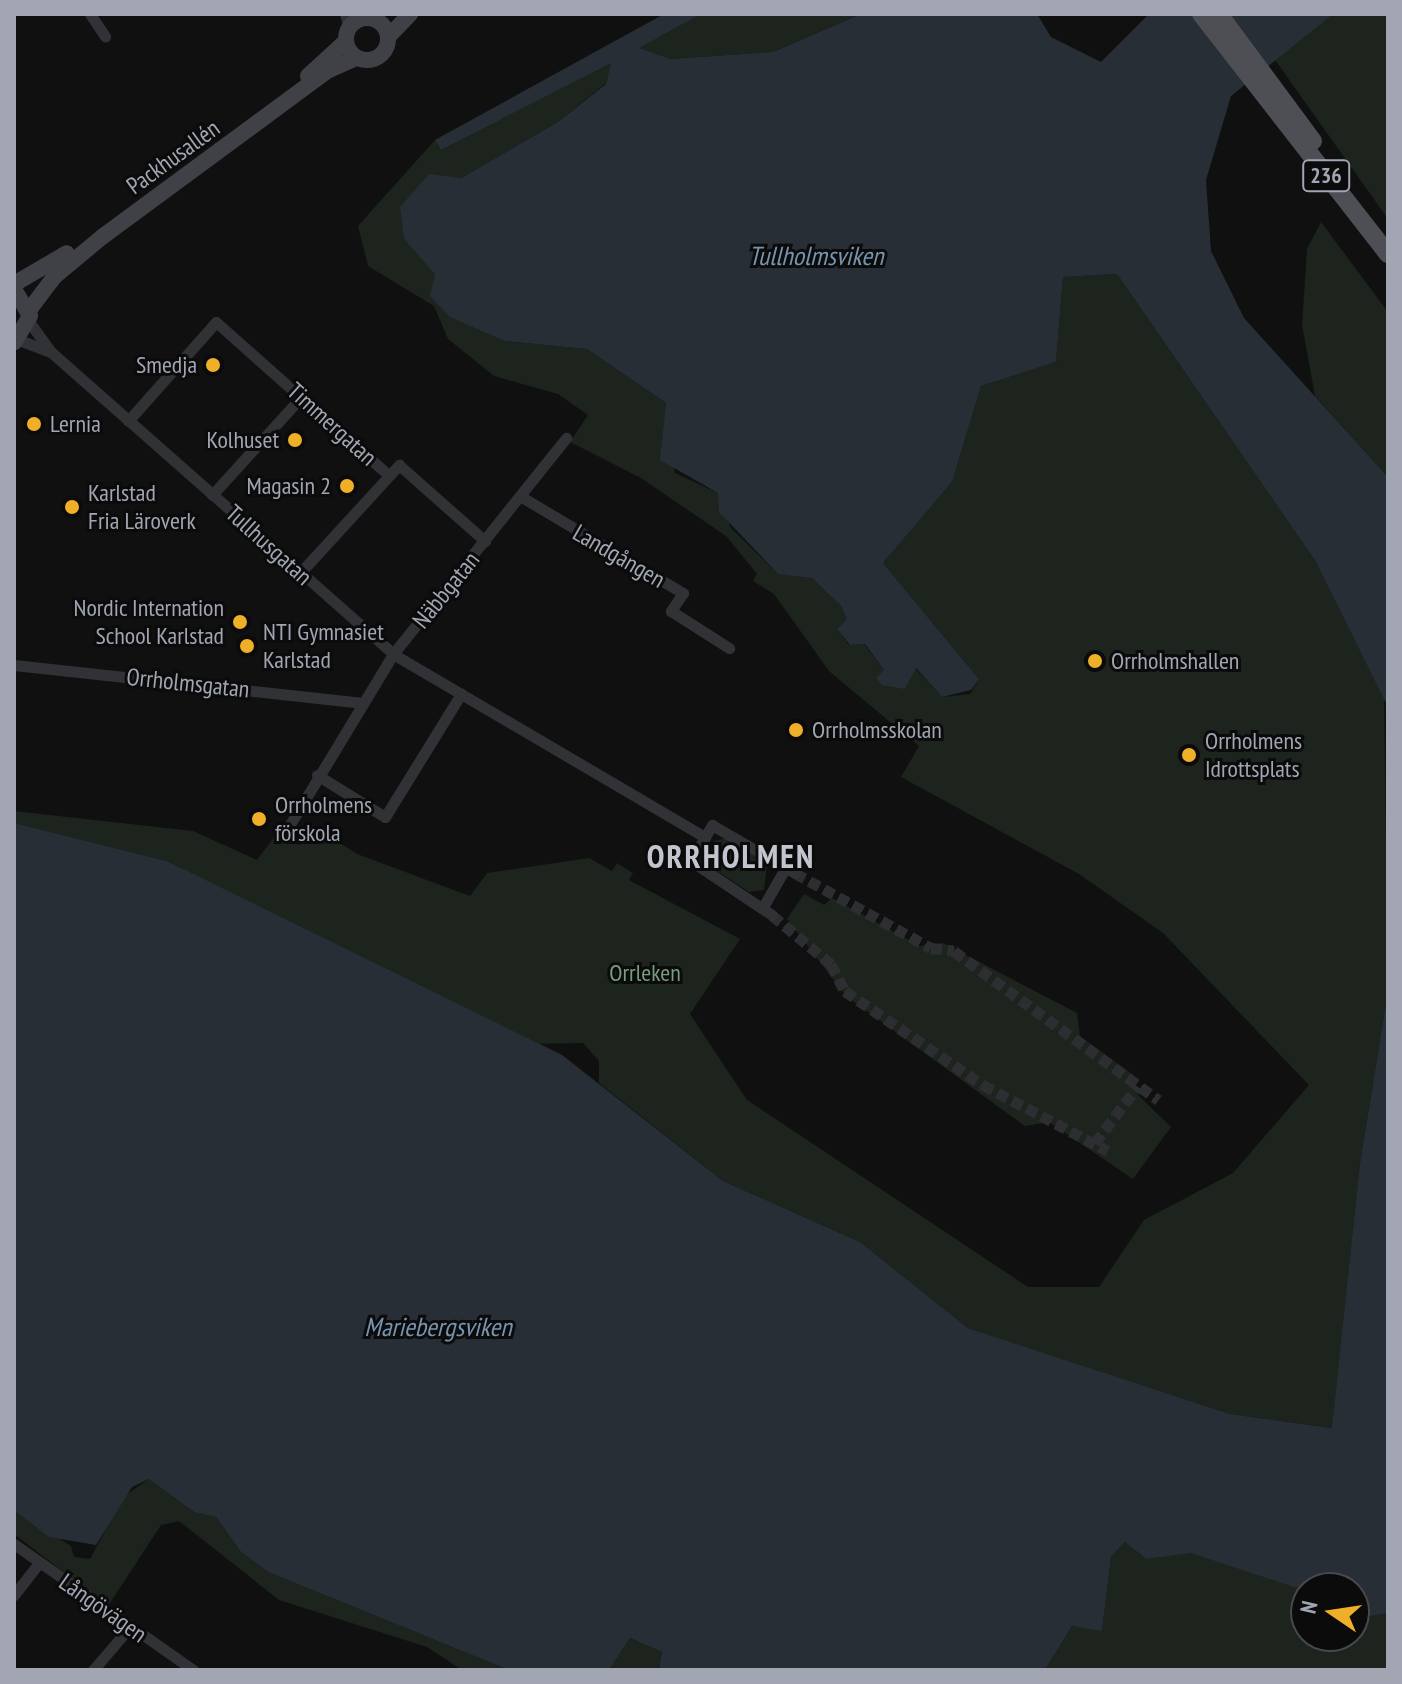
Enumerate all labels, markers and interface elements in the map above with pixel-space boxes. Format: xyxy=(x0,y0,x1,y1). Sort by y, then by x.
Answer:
street label: Packhusallén xyxy=(121,114,225,200)
road number: 236 xyxy=(1302,158,1350,194)
water label: Tullholmsviken xyxy=(749,240,883,272)
place label: Smedja xyxy=(136,351,197,379)
marker: Smedja xyxy=(204,356,222,374)
street label: Timmergatan xyxy=(281,376,383,472)
place label: Lernia xyxy=(50,410,101,438)
marker: Lernia xyxy=(25,415,43,433)
place label: Kolhuset xyxy=(207,426,279,454)
marker: Kolhuset xyxy=(286,431,304,449)
place label: Magasin 2 xyxy=(246,472,331,500)
marker: Magasin 2 xyxy=(338,477,356,495)
place label: Karlstad Fria Läroverk xyxy=(88,479,196,535)
marker: Karlstad Fria Läroverk xyxy=(63,498,81,516)
street label: Tullhusgatan xyxy=(220,499,318,591)
street label: Landgången xyxy=(568,518,670,594)
street label: Näbbgatan xyxy=(406,546,486,634)
place label: Nordic Internation School Karlstad xyxy=(73,594,224,650)
marker: Nordic Internation School Karlstad xyxy=(231,613,249,631)
place label: NTI Gymnasiet Karlstad xyxy=(263,618,384,674)
marker: NTI Gymnasiet Karlstad xyxy=(238,637,256,655)
place label: Orrholmshallen xyxy=(1111,647,1239,675)
marker: Orrholmshallen xyxy=(1086,652,1104,670)
street label: Orrholmsgatan xyxy=(125,662,251,704)
place label: Orrholmsskolan xyxy=(812,716,942,744)
marker: Orrholmsskolan xyxy=(787,721,805,739)
place label: Orrholmens Idrottsplats xyxy=(1205,727,1302,783)
marker: Orrholmens Idrottsplats xyxy=(1180,746,1198,764)
place label: Orrholmens förskola xyxy=(275,791,372,847)
marker: Orrholmens förskola xyxy=(250,810,268,828)
district label: ORRHOLMEN xyxy=(647,837,815,875)
park label: Orrleken xyxy=(609,959,681,987)
water label: Mariebergsviken xyxy=(364,1311,512,1343)
street label: Långövägen xyxy=(54,1567,152,1649)
north arrow xyxy=(1290,1572,1370,1652)
text: N xyxy=(1294,1598,1324,1616)

